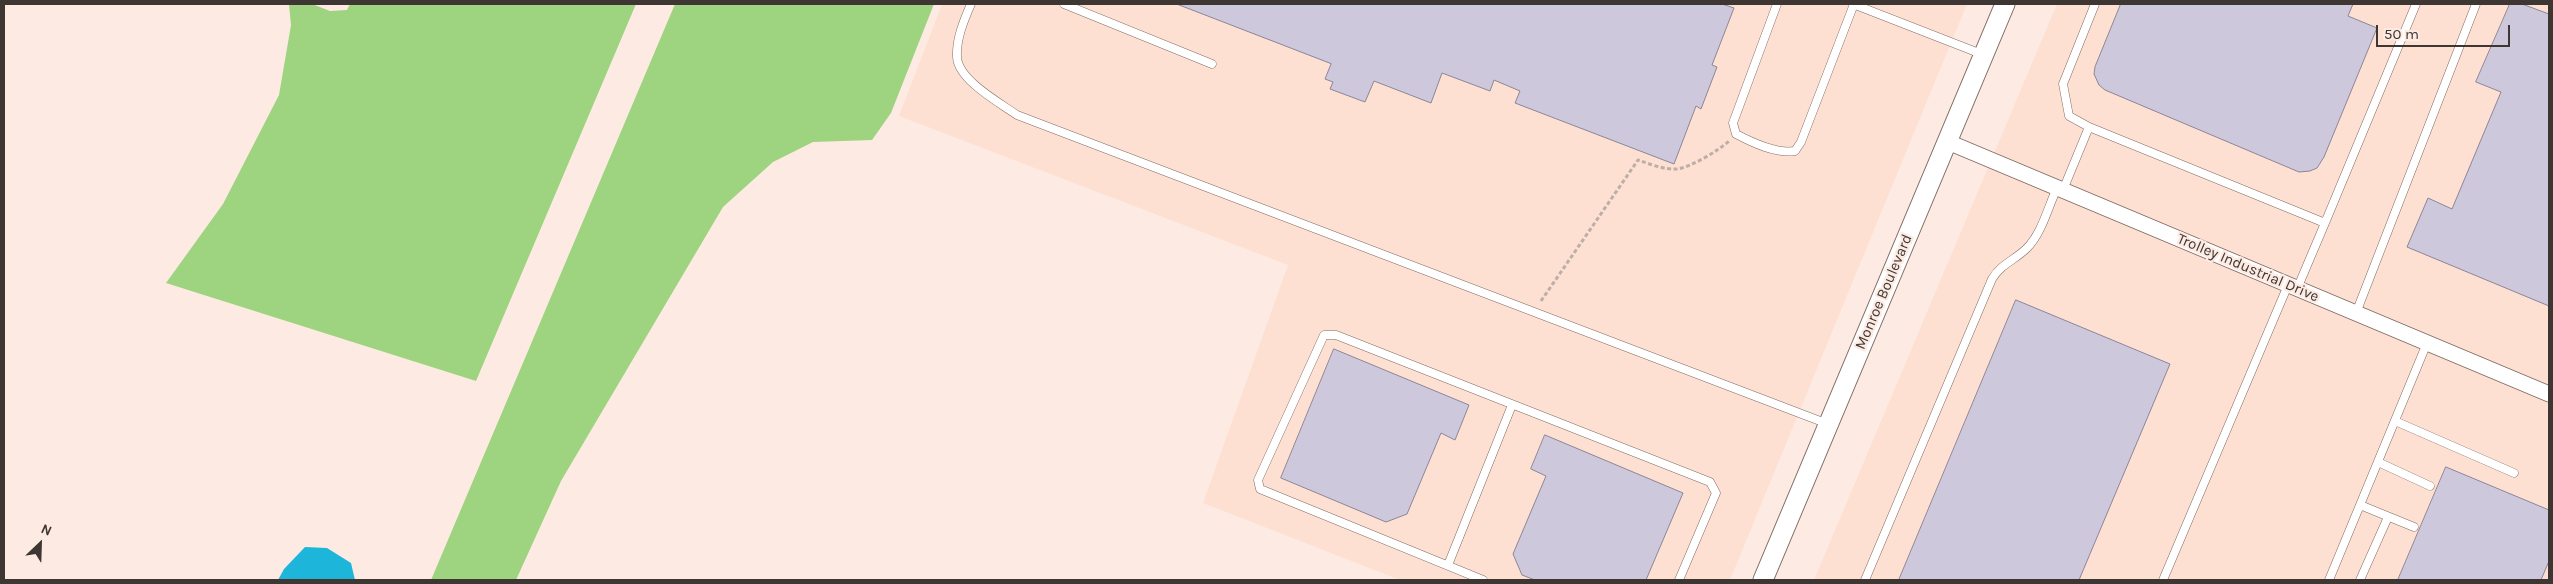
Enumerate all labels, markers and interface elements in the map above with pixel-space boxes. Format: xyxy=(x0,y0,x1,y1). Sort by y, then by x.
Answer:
scale bar xyxy=(2378,15,2512,47)
text: 50 m xyxy=(2384,25,2419,43)
street label: Trolley Industrial Drive xyxy=(2174,230,2322,306)
street label: Monroe Boulevard xyxy=(1852,232,1916,352)
north arrow xyxy=(15,519,65,569)
text: N xyxy=(38,520,54,540)

